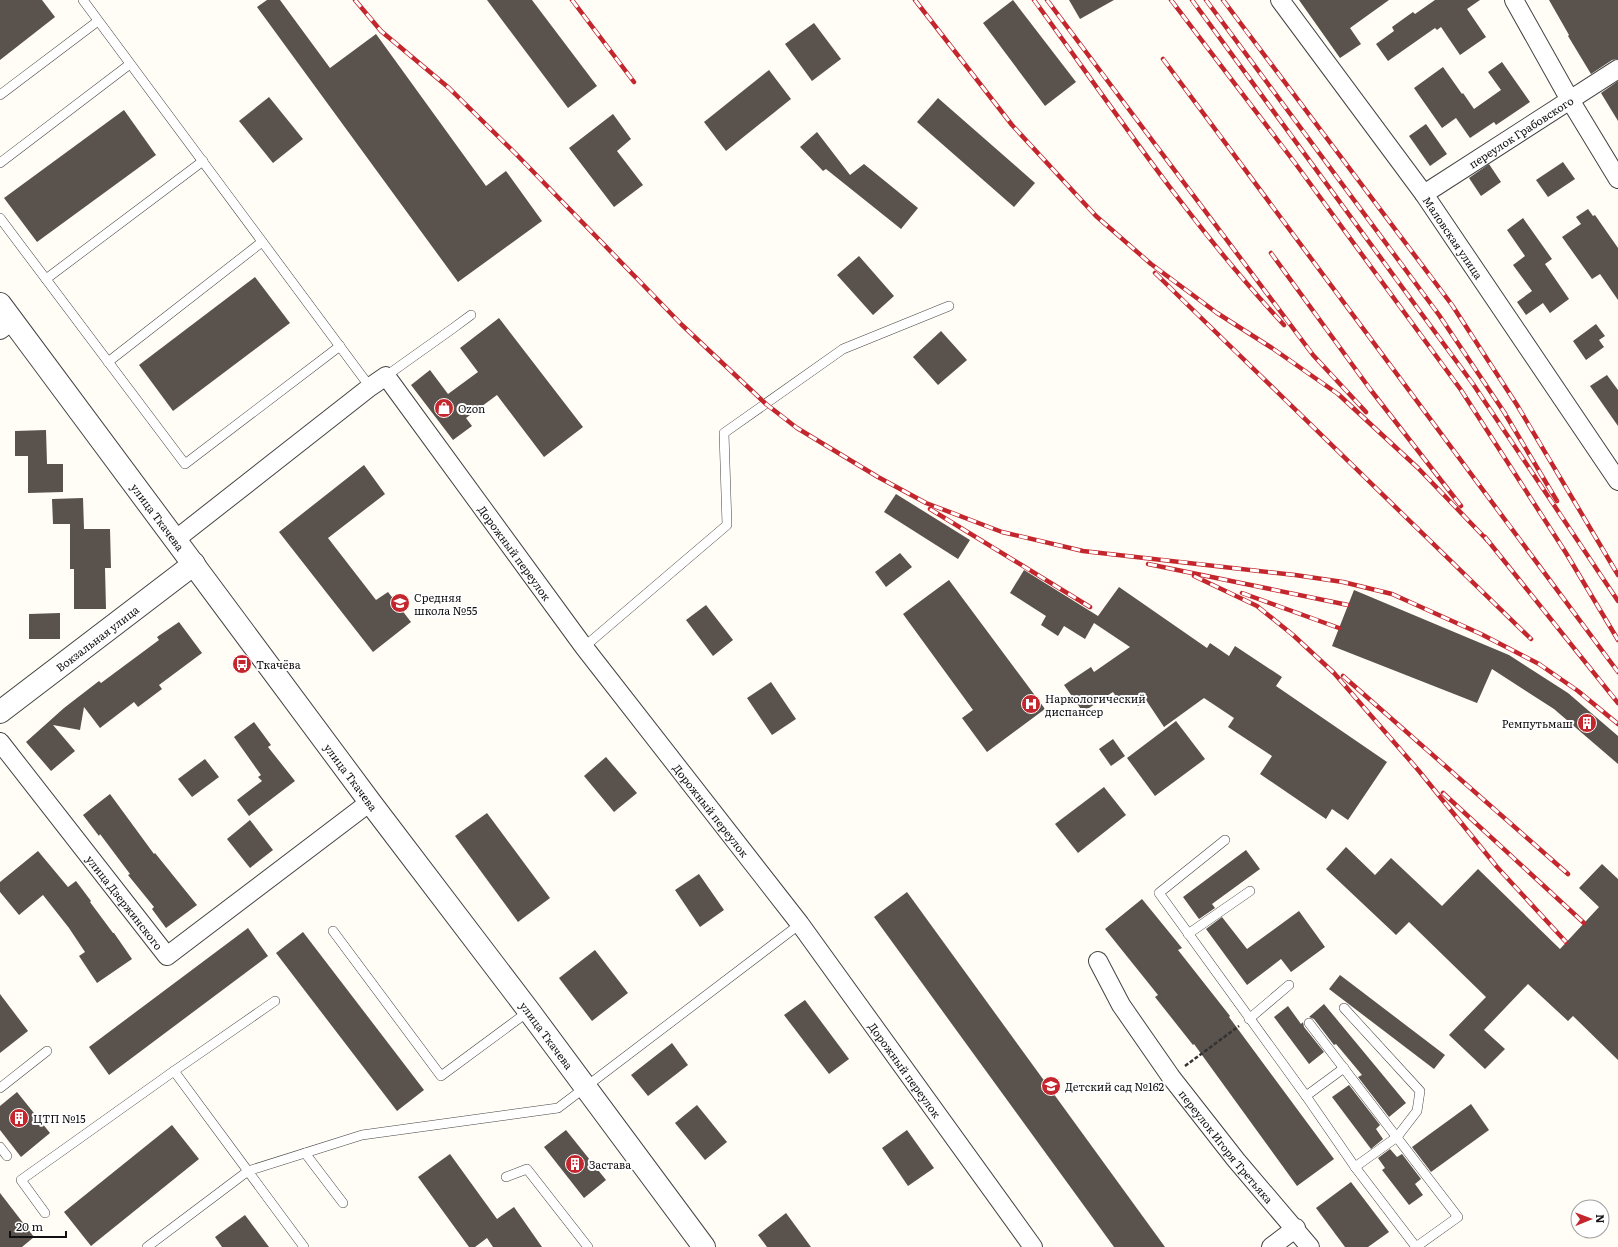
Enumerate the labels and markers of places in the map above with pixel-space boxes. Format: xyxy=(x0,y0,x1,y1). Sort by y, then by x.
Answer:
shop icon: Ozon xyxy=(433,397,455,419)
place label: Ozon xyxy=(458,400,485,416)
place label: Средняя школа №55 xyxy=(414,589,478,618)
school or university icon: Средняя школа №55 xyxy=(389,592,411,614)
bus stop icon: Ткачёва xyxy=(231,653,253,675)
place label: Ткачёва xyxy=(256,656,301,672)
place label: Наркологический диспансер xyxy=(1045,690,1146,719)
hospital icon: Наркологический диспансер xyxy=(1020,693,1042,715)
building icon: Ремпутьмаш xyxy=(1576,712,1598,734)
place label: Ремпутьмаш xyxy=(1502,715,1573,731)
school or university icon: Детский сад №162 xyxy=(1040,1075,1062,1097)
place label: Детский сад №162 xyxy=(1065,1078,1165,1094)
building icon: ЦТП №15 xyxy=(8,1107,30,1129)
place label: ЦТП №15 xyxy=(33,1110,86,1126)
building icon: Застава xyxy=(564,1153,586,1175)
place label: Застава xyxy=(589,1156,631,1172)

